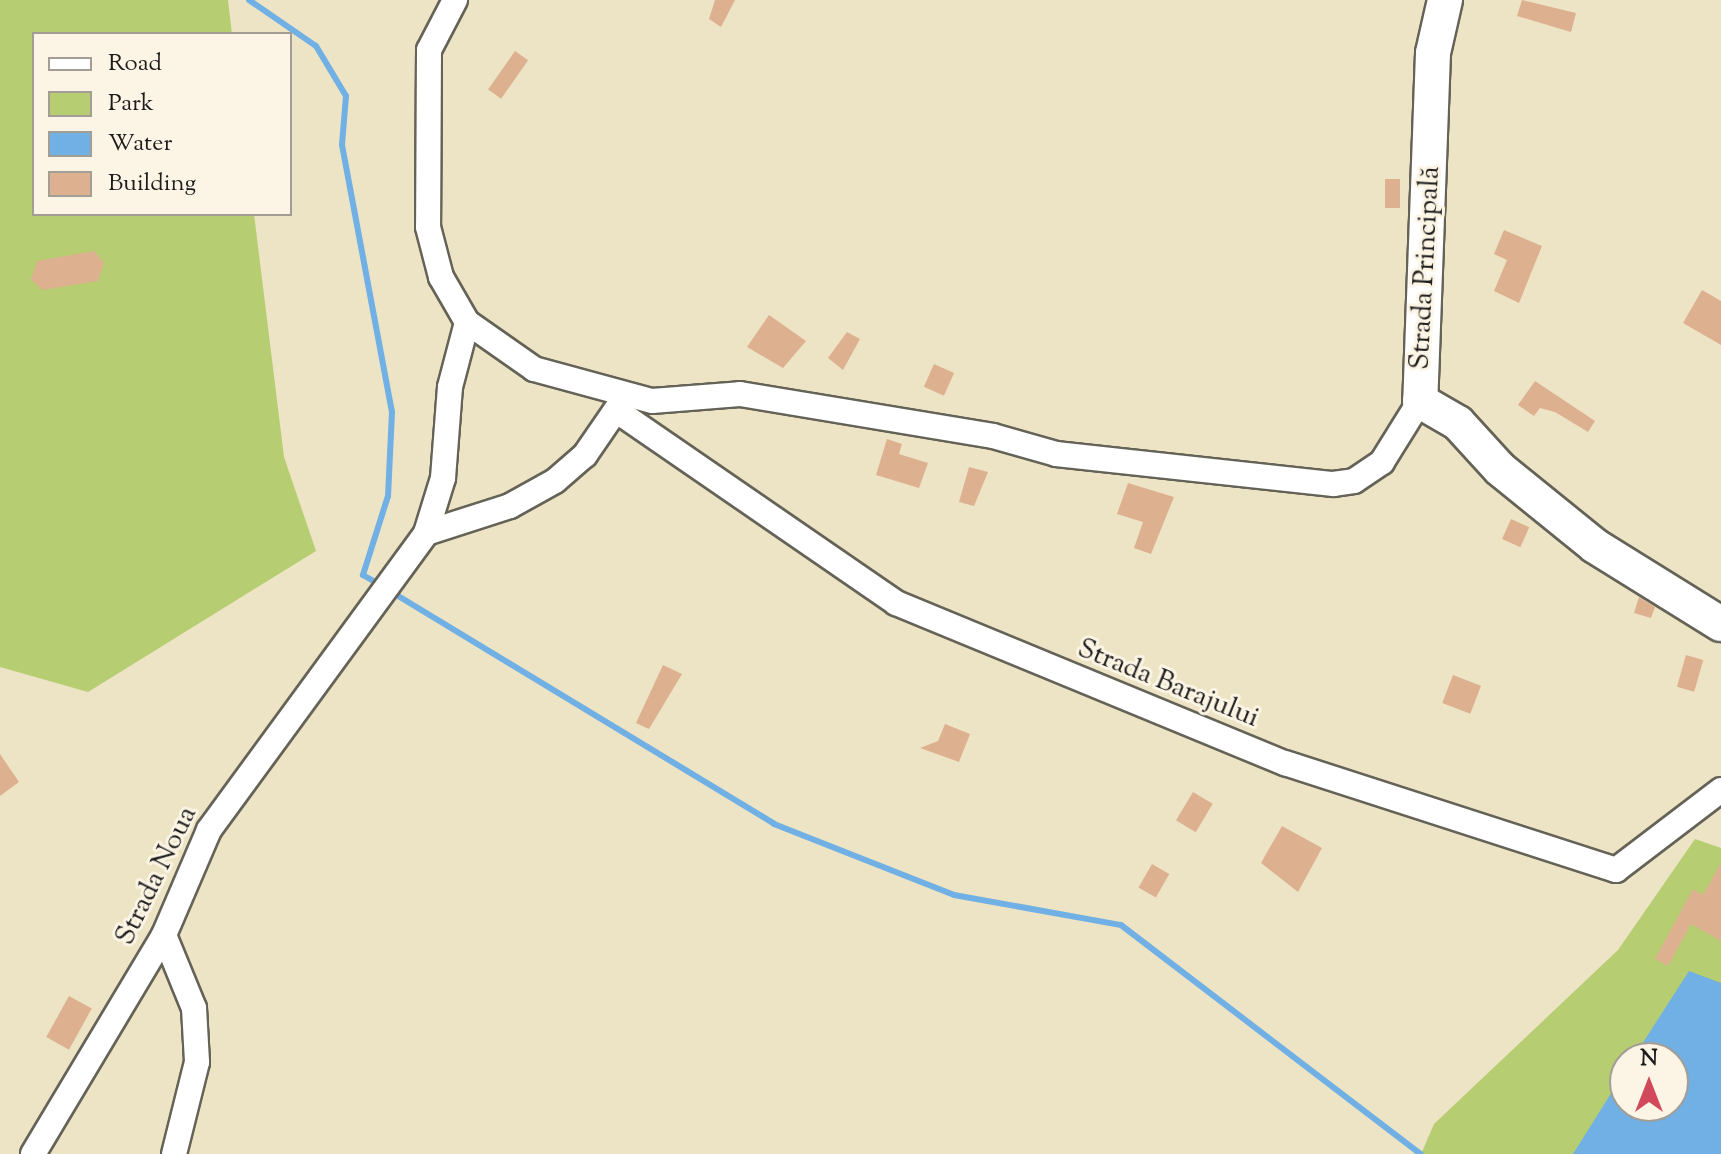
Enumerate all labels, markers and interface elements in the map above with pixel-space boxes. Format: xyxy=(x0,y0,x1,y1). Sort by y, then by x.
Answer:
legend xyxy=(32,32,292,216)
text: Road xyxy=(108,47,162,81)
text: Park xyxy=(108,87,154,121)
text: Water xyxy=(108,127,172,161)
street label: Strada Principală xyxy=(1404,165,1448,371)
text: Building xyxy=(108,167,196,201)
street label: Strada Barajului xyxy=(1072,632,1264,736)
street label: Strada Noua xyxy=(109,801,205,951)
north arrow xyxy=(1609,1042,1689,1122)
text: N xyxy=(1640,1044,1658,1076)

